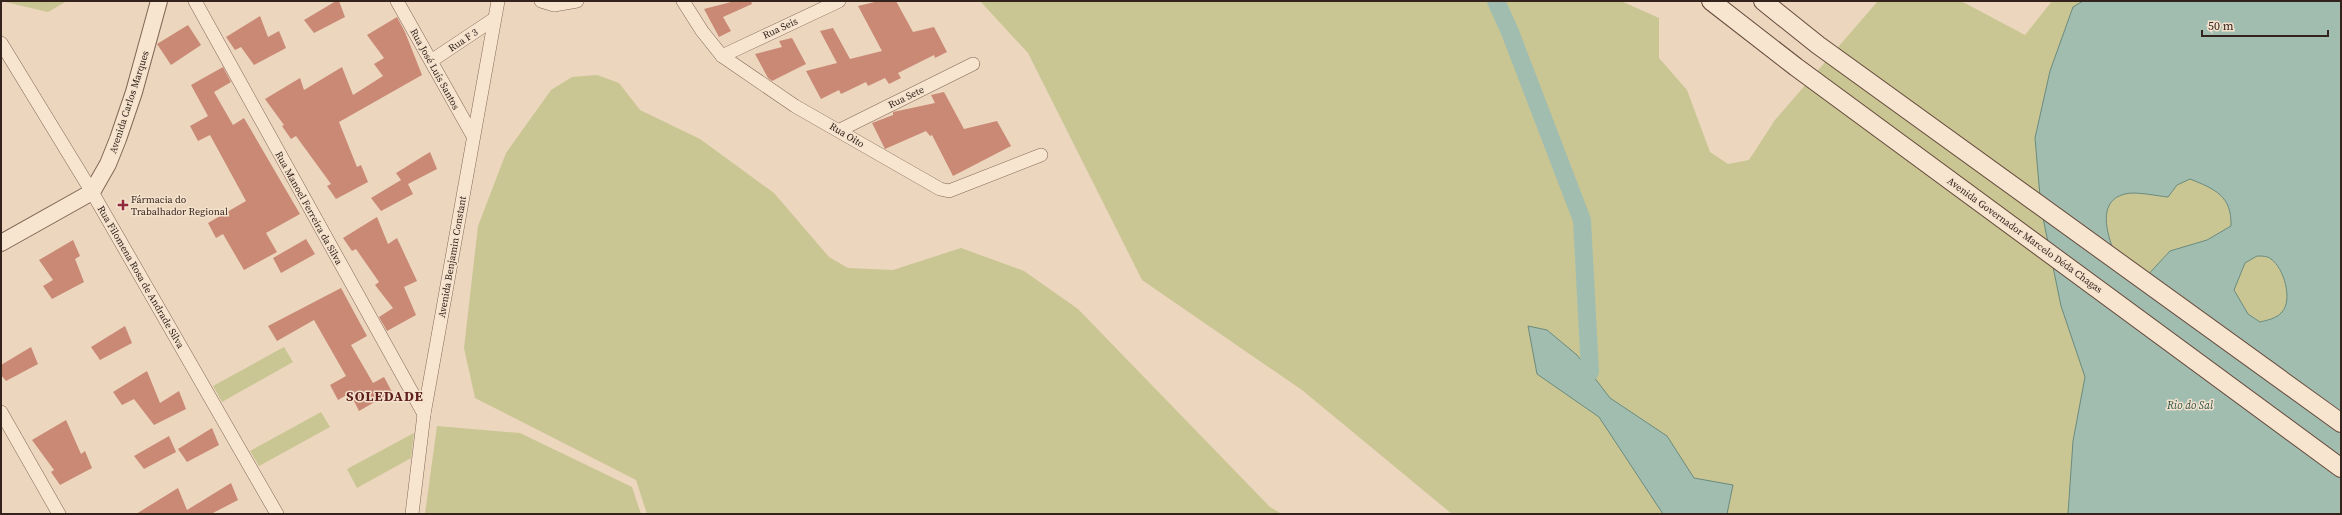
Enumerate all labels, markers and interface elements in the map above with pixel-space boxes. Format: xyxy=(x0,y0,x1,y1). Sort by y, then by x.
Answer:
scale bar xyxy=(2202,12,2328,38)
street label: Rua Seis xyxy=(760,14,800,42)
text: 50 m xyxy=(2208,18,2234,34)
street label: Rua F 3 xyxy=(446,25,480,55)
street label: Rua José Luís Santos xyxy=(407,26,463,112)
street label: Avenida Carlos Marques xyxy=(106,49,152,155)
street label: Rua Sete xyxy=(886,83,926,111)
street label: Rua Oito xyxy=(827,120,867,151)
street label: Rua Manoel Ferreira da Silva xyxy=(272,149,346,268)
street label: Avenida Governador Marcelo Déda Chagas xyxy=(1945,174,2105,296)
place label: Fármacia do Trabalhador Regional xyxy=(131,193,228,218)
street label: Avenida Benjamin Constant xyxy=(435,194,469,319)
marker: Fármacia do Trabalhador Regional xyxy=(118,200,128,210)
street label: Rua Filomena Rosa de Andrade Silva xyxy=(95,203,188,352)
district label: SOLEDADE xyxy=(346,386,424,406)
water label: Rio do Sal xyxy=(2166,398,2214,413)

